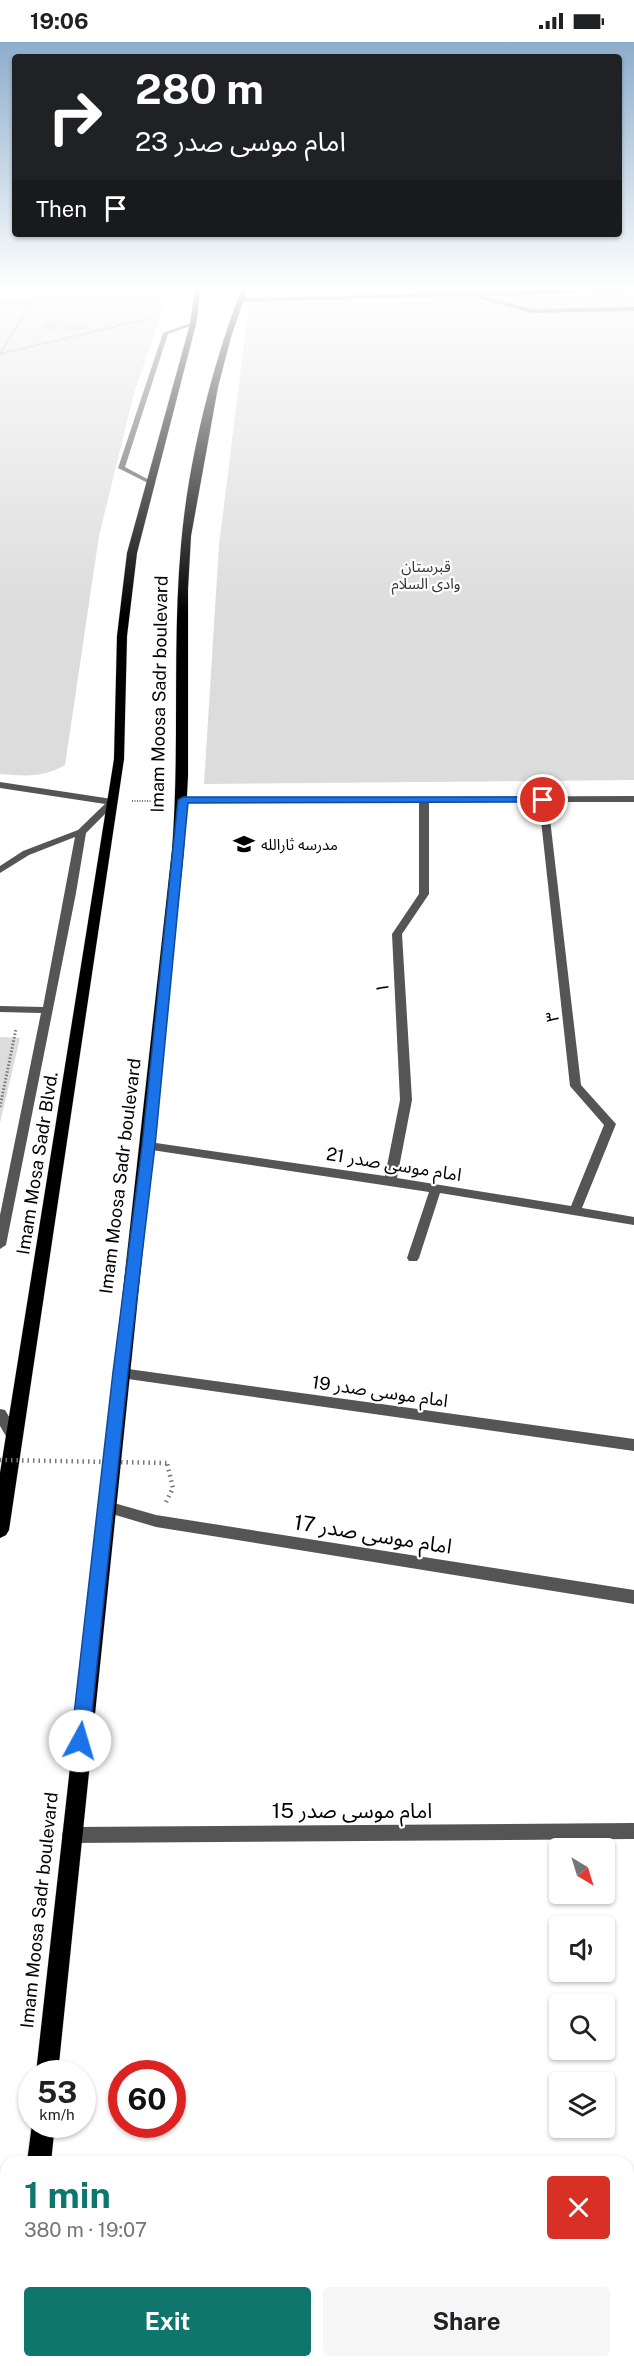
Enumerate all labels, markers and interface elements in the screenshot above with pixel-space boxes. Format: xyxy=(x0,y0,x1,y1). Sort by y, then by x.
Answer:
text: 19:06 xyxy=(30,8,88,34)
text: 280 m xyxy=(135,64,264,113)
icon: right xyxy=(36,78,114,156)
text: امام موسی صدر 23 xyxy=(135,125,346,157)
icon: arrive xyxy=(99,192,132,225)
text: Then xyxy=(36,196,87,222)
park label: قبرستان وادی السلام xyxy=(392,558,460,595)
street label: Imam Moosa Sadr boulevard xyxy=(146,575,172,813)
pin xyxy=(517,774,568,825)
icon: arrive xyxy=(526,783,559,816)
school or university icon: مدرسه ثارالله xyxy=(232,832,256,856)
place label: مدرسه ثارالله xyxy=(261,836,338,854)
street label: ۱ xyxy=(371,982,393,994)
street label: ۳ xyxy=(541,1011,563,1023)
street label: Imam Moosa Sadr boulevard xyxy=(95,1057,145,1295)
street label: Imam Mosa Sadr Blvd. xyxy=(12,1070,62,1256)
street label: امام موسی صدر 21 xyxy=(324,1143,463,1189)
street label: امام موسی صدر 19 xyxy=(310,1371,449,1415)
street label: امام موسی صدر 17 xyxy=(292,1509,454,1563)
position arrow xyxy=(48,1709,112,1773)
street label: Imam Moosa Sadr boulevard xyxy=(16,1791,62,2029)
street label: امام موسی صدر 15 xyxy=(272,1798,432,1827)
north arrow xyxy=(549,1838,615,1904)
map controls xyxy=(549,1838,615,2138)
button: sound xyxy=(549,1916,615,1982)
button: search xyxy=(549,1994,615,2060)
speed limit sign: 60 xyxy=(108,2060,186,2138)
button: layers xyxy=(549,2072,615,2138)
text: 53 xyxy=(37,2074,77,2110)
text: km/h xyxy=(39,2106,75,2123)
text: 1 min xyxy=(24,2174,111,2216)
button: close xyxy=(547,2176,610,2239)
text: 380 m · 19:07 xyxy=(24,2218,147,2242)
button: Exit xyxy=(24,2287,311,2356)
button: Share xyxy=(323,2287,610,2356)

